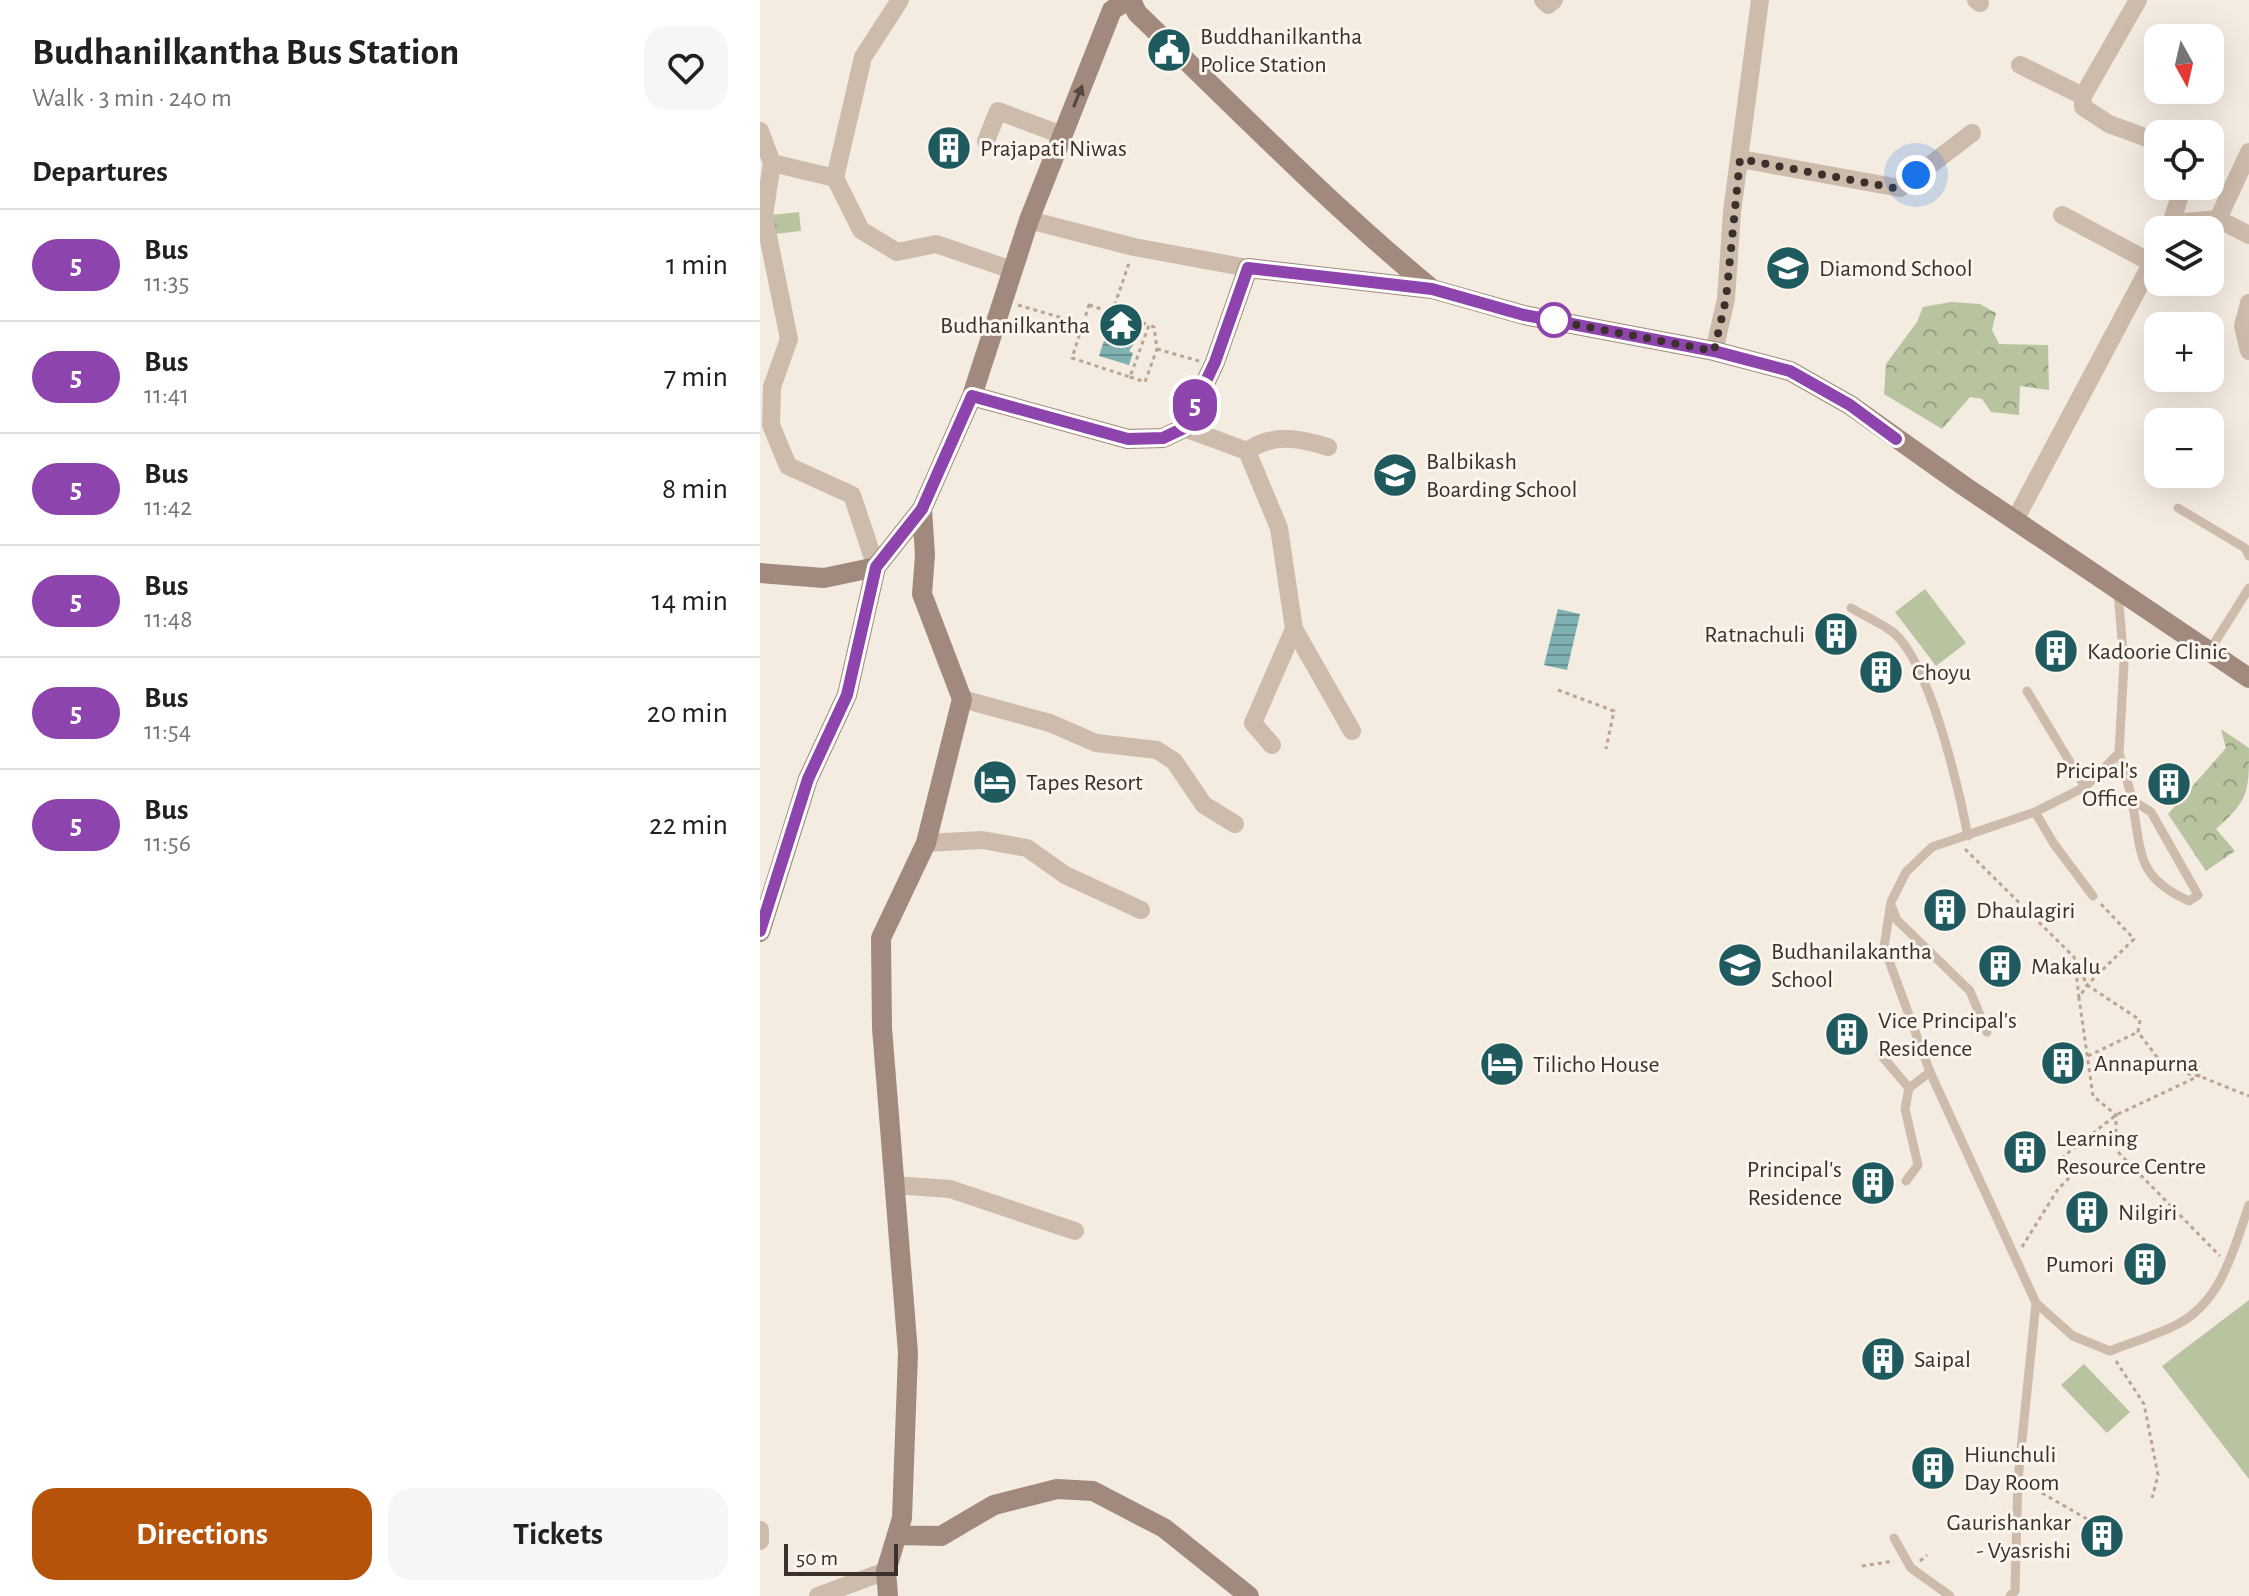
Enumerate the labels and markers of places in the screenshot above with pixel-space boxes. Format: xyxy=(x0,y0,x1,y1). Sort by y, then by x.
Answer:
place label: Buddhanilkantha Police Station xyxy=(1200,25,1362,77)
public building icon: Buddhanilkantha Police Station xyxy=(1145,26,1193,74)
building icon: Prajapati Niwas xyxy=(925,124,973,172)
place label: Prajapati Niwas xyxy=(980,137,1127,161)
school or university icon: Diamond School xyxy=(1764,244,1812,292)
place label: Diamond School xyxy=(1819,257,1973,281)
temple icon: Budhanilkantha xyxy=(1097,301,1145,349)
unlabelled marker xyxy=(1537,303,1571,337)
place label: Budhanilkantha xyxy=(940,314,1090,338)
place label: Balbikash Boarding School xyxy=(1426,450,1577,502)
school or university icon: Balbikash Boarding School xyxy=(1371,451,1419,499)
building icon: Ratnachuli xyxy=(1812,610,1860,658)
place label: Ratnachuli xyxy=(1704,623,1805,647)
building icon: Kadoorie Clinic xyxy=(2032,627,2080,675)
place label: Kadoorie Clinic xyxy=(2087,640,2227,664)
building icon: Choyu xyxy=(1857,648,1905,696)
place label: Choyu xyxy=(1912,661,1971,685)
hotel icon: Tapes Resort xyxy=(971,758,1019,806)
place label: Pricipal's Office xyxy=(2055,759,2138,811)
building icon: Pricipal's Office xyxy=(2145,760,2193,808)
place label: Tapes Resort xyxy=(1026,771,1143,795)
building icon: Dhaulagiri xyxy=(1921,886,1969,934)
place label: Dhaulagiri xyxy=(1976,899,2075,923)
place label: Budhanilakantha School xyxy=(1771,940,1932,992)
school or university icon: Budhanilakantha School xyxy=(1716,941,1764,989)
building icon: Makalu xyxy=(1976,942,2024,990)
place label: Makalu xyxy=(2031,955,2101,979)
place label: Vice Principal's Residence xyxy=(1878,1009,2017,1061)
building icon: Vice Principal's Residence xyxy=(1823,1010,1871,1058)
building icon: Annapurna xyxy=(2039,1039,2087,1087)
hotel icon: Tilicho House xyxy=(1478,1040,1526,1088)
place label: Annapurna xyxy=(2094,1052,2199,1076)
place label: Tilicho House xyxy=(1533,1053,1660,1077)
place label: Learning Resource Centre xyxy=(2056,1127,2206,1179)
building icon: Learning Resource Centre xyxy=(2001,1128,2049,1176)
place label: Principal's Residence xyxy=(1747,1158,1842,1210)
building icon: Principal's Residence xyxy=(1849,1159,1897,1207)
building icon: Nilgiri xyxy=(2063,1188,2111,1236)
place label: Nilgiri xyxy=(2118,1201,2177,1225)
building icon: Pumori xyxy=(2121,1240,2169,1288)
place label: Pumori xyxy=(2046,1253,2114,1277)
building icon: Saipal xyxy=(1859,1335,1907,1383)
place label: Saipal xyxy=(1914,1348,1971,1372)
place label: Hiunchuli Day Room xyxy=(1964,1443,2059,1495)
building icon: Hiunchuli Day Room xyxy=(1909,1444,1957,1492)
place label: Gaurishankar - Vyasrishi xyxy=(1947,1511,2071,1563)
building icon: Gaurishankar - Vyasrishi xyxy=(2078,1512,2126,1560)

